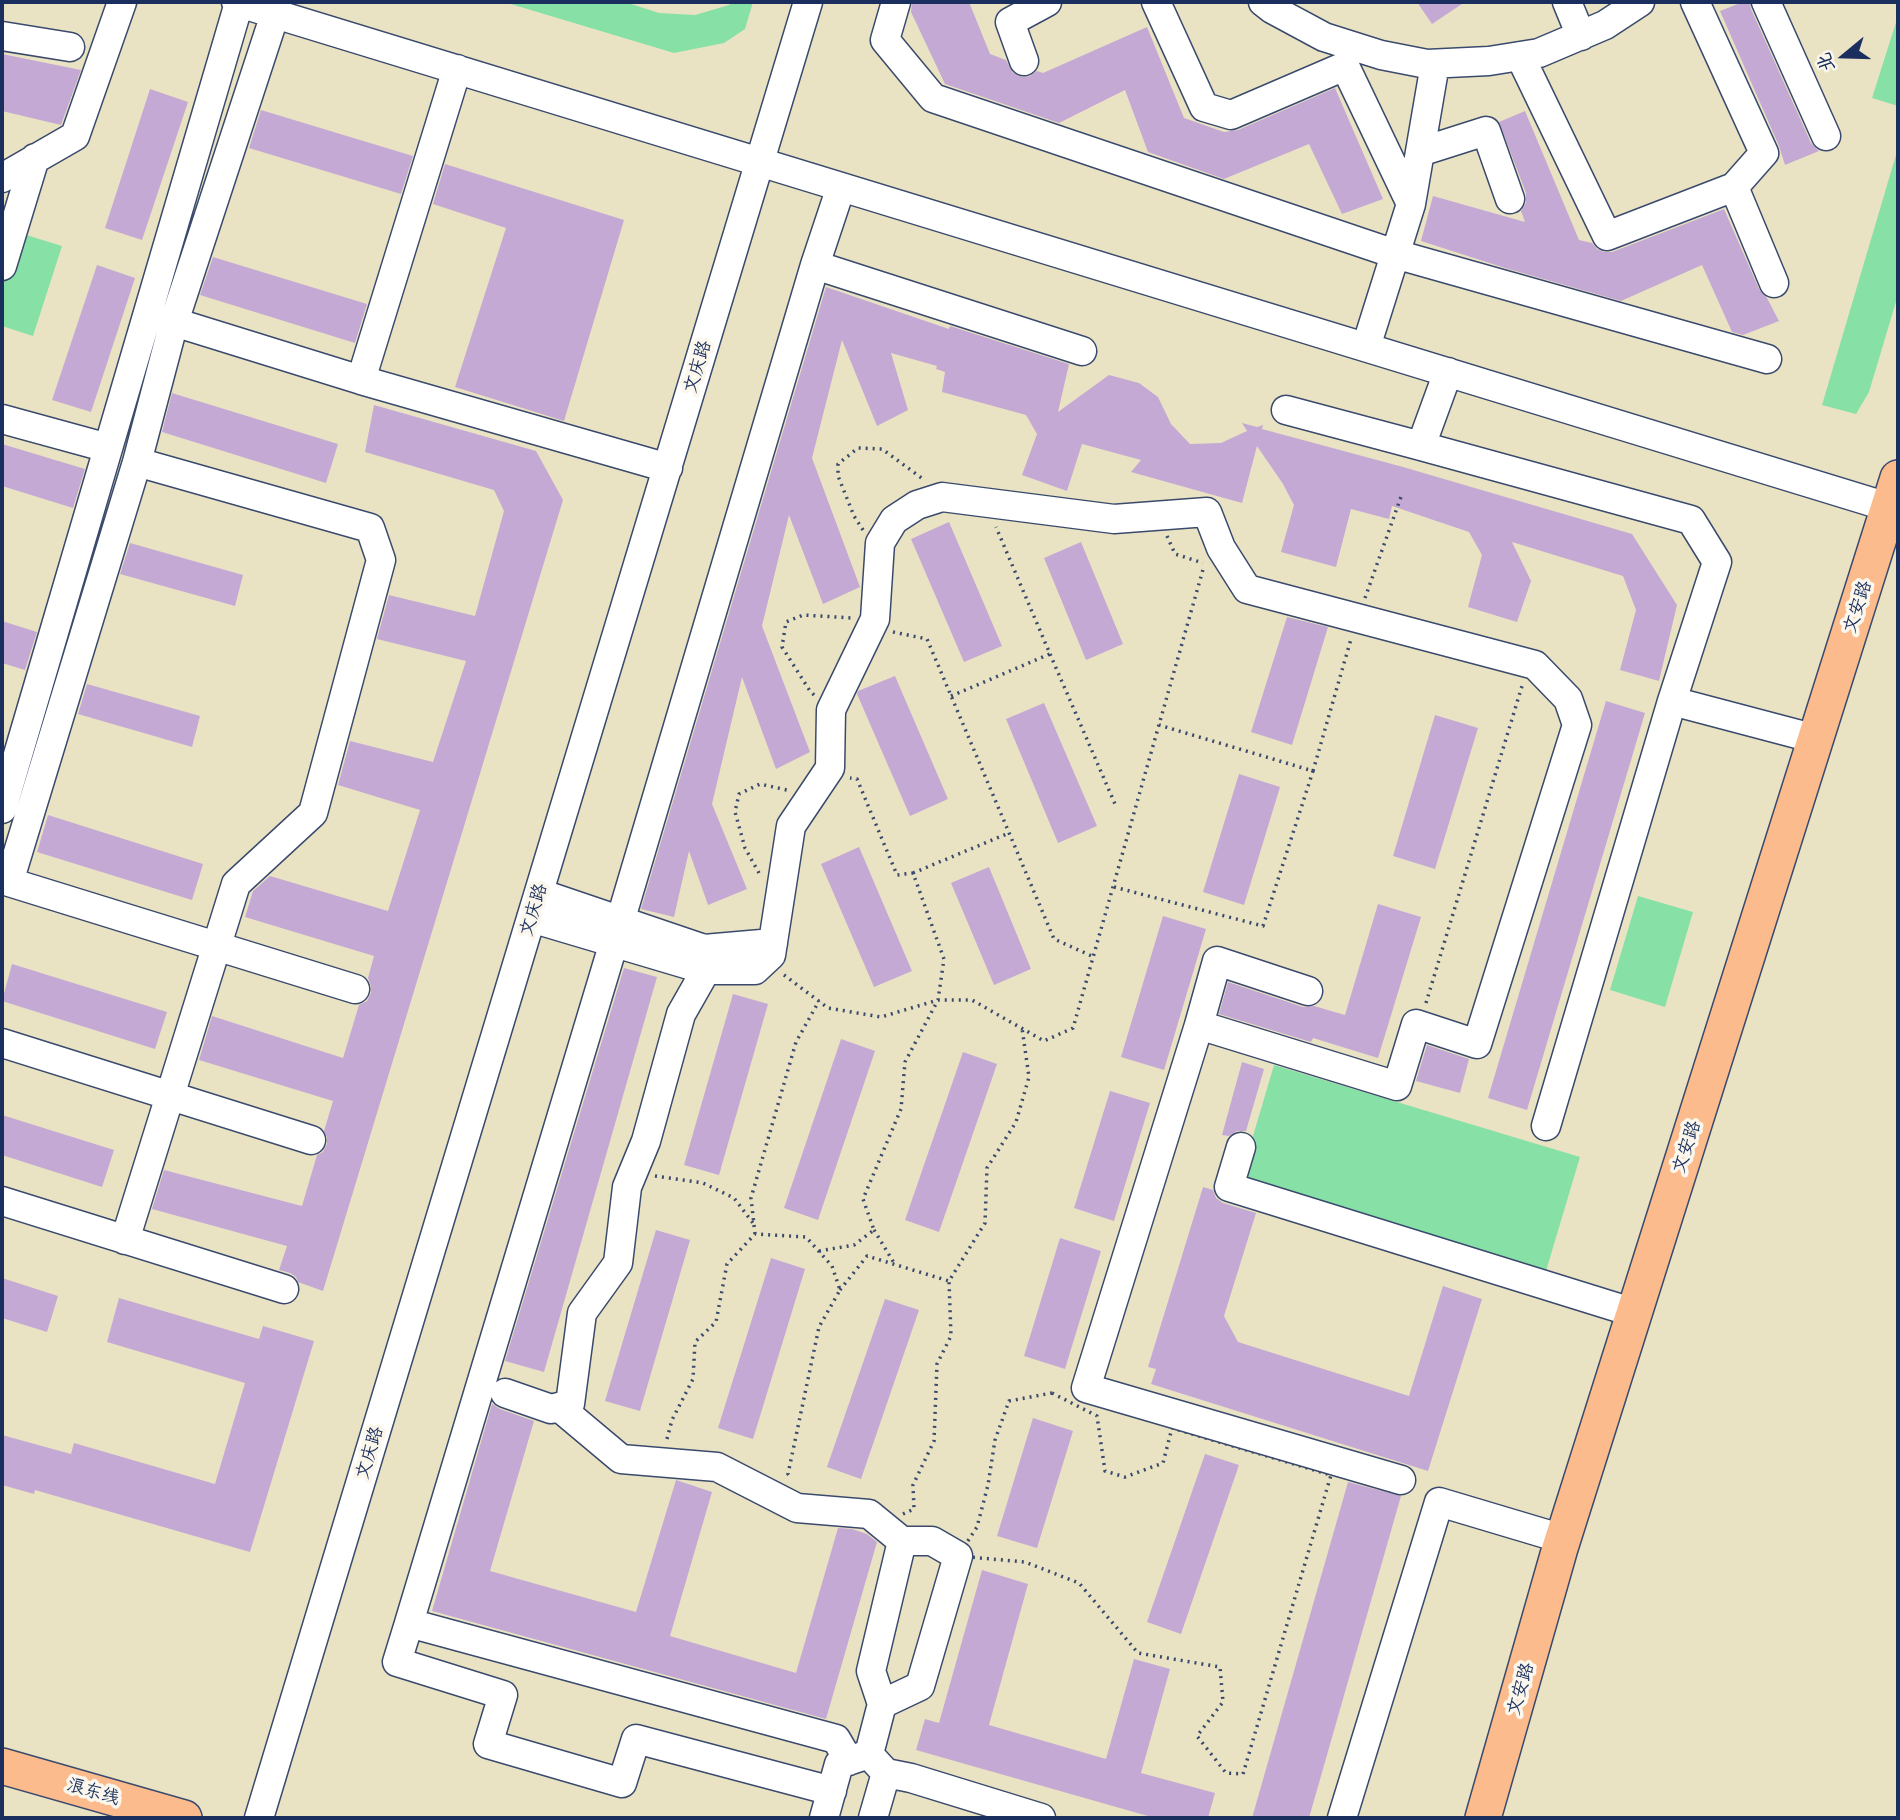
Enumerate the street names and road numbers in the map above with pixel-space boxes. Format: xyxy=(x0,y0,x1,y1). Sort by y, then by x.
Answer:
street label: 文庆路 xyxy=(680,338,716,396)
street label: 文安路 xyxy=(1839,578,1877,636)
street label: 文庆路 xyxy=(516,881,552,939)
street label: 文安路 xyxy=(1668,1118,1706,1176)
street label: 文庆路 xyxy=(352,1424,388,1482)
street label: 文安路 xyxy=(1503,1660,1539,1718)
street label: 浪东线 xyxy=(64,1774,122,1810)

